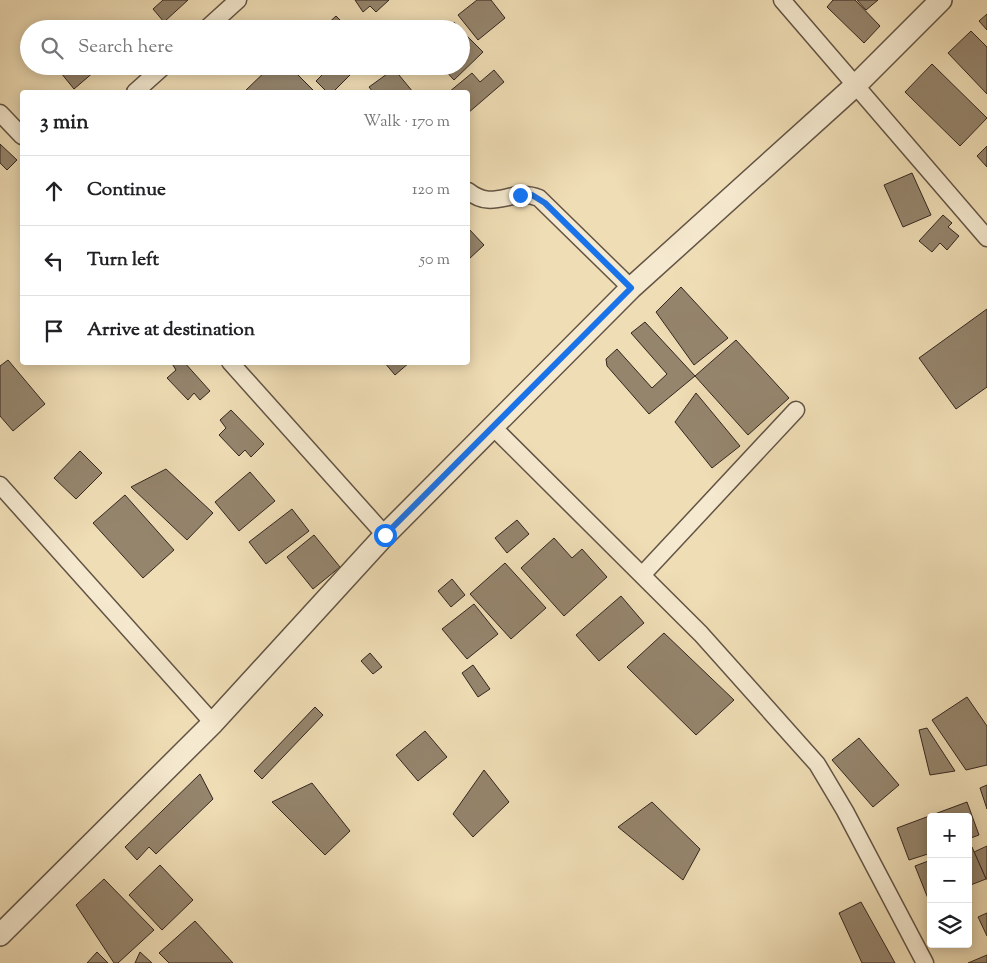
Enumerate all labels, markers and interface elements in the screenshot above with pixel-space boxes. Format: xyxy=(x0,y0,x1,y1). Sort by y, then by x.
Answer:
search box xyxy=(20,20,470,75)
icon: search xyxy=(38,34,66,62)
text: Search here xyxy=(78,34,173,61)
text: 3 min xyxy=(40,108,89,138)
text: Walk · 170 m xyxy=(363,111,450,134)
icon: ahead xyxy=(40,177,68,205)
text: Continue xyxy=(87,177,166,204)
text: 120 m xyxy=(412,179,450,202)
route end xyxy=(509,184,532,207)
icon: left xyxy=(40,247,68,275)
text: Turn left xyxy=(87,247,159,274)
text: 50 m xyxy=(419,249,450,272)
icon: arrive xyxy=(40,317,68,345)
text: Arrive at destination xyxy=(87,317,255,344)
route start xyxy=(374,524,397,547)
map controls xyxy=(927,813,972,948)
button: + xyxy=(927,813,972,858)
button: − xyxy=(927,858,972,903)
button: layers xyxy=(927,903,972,948)

